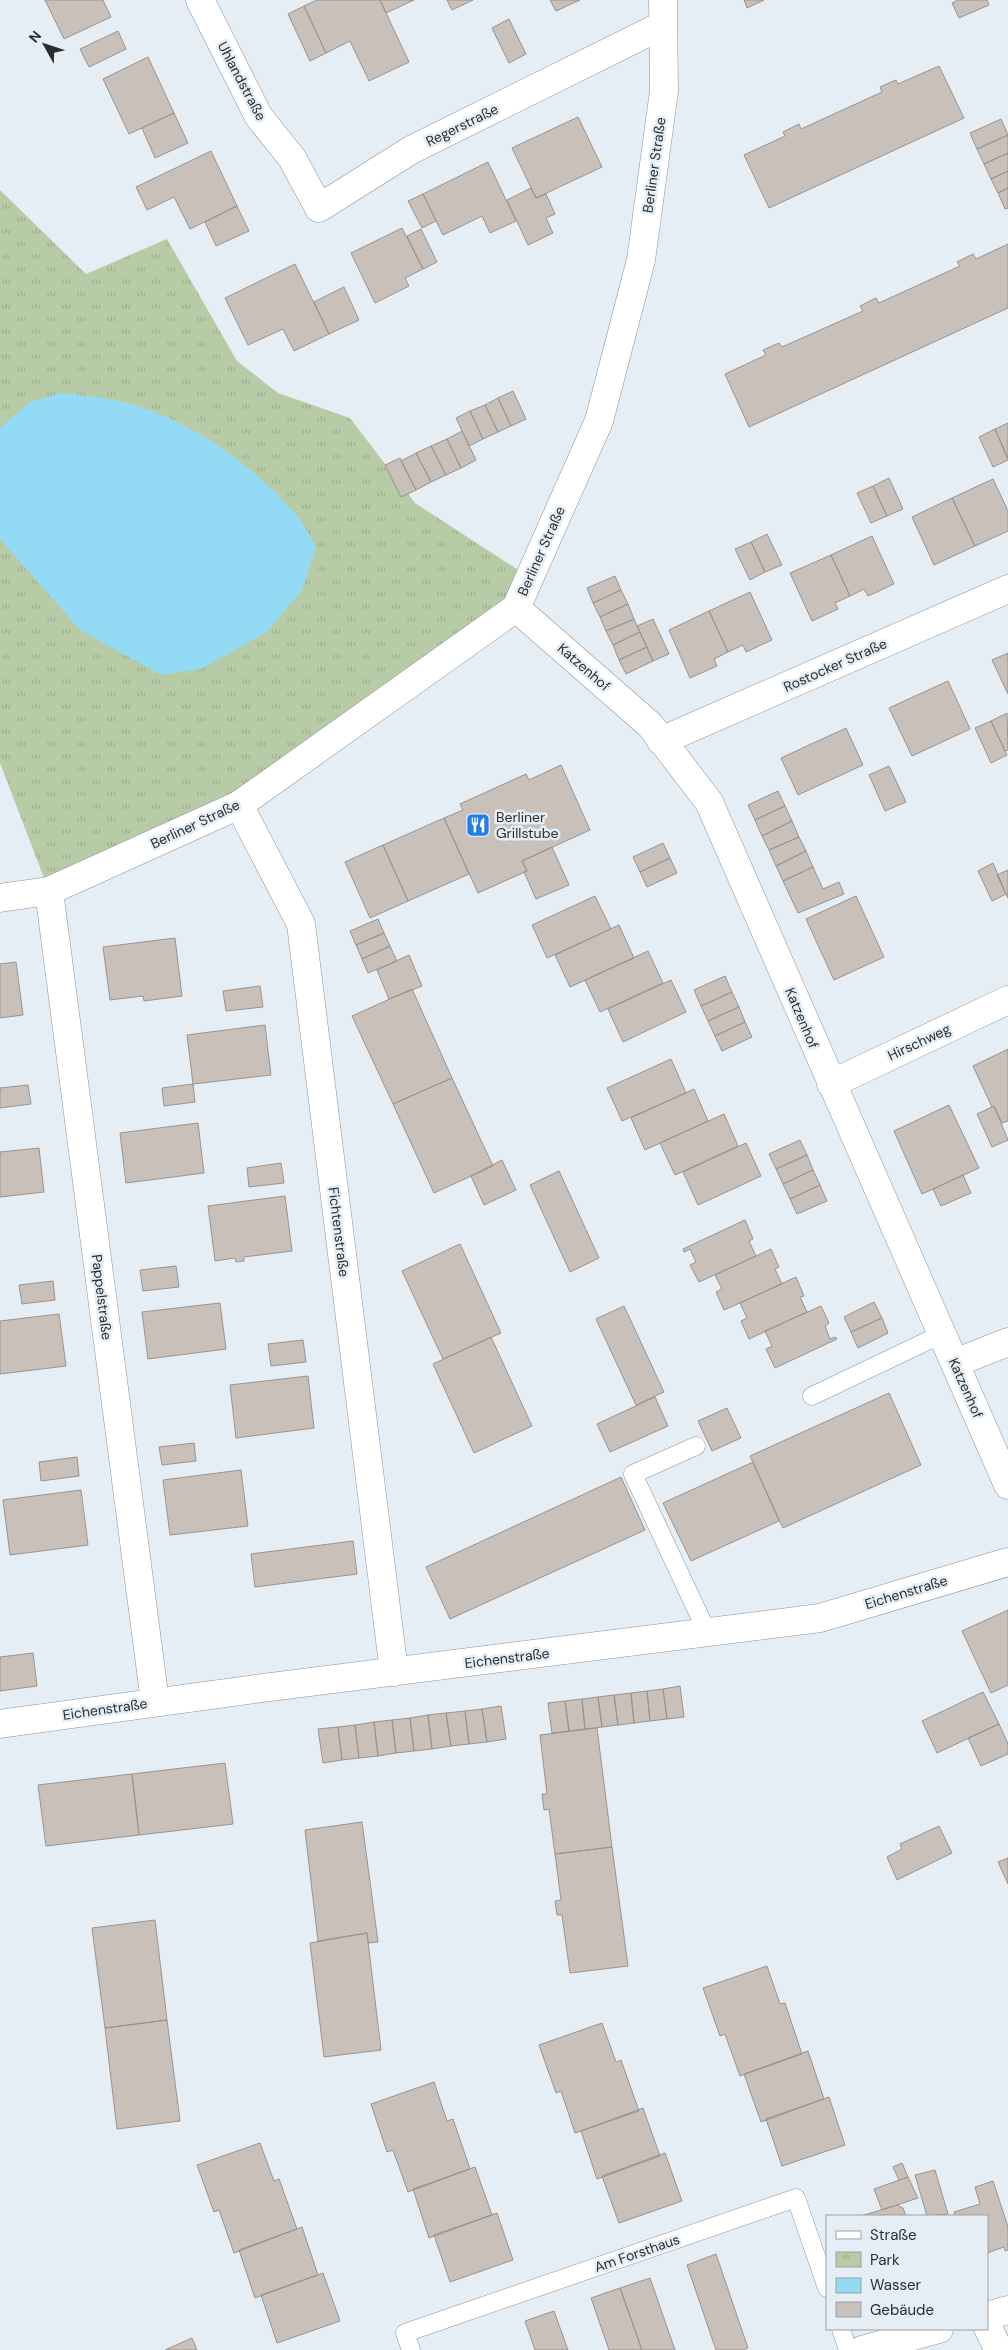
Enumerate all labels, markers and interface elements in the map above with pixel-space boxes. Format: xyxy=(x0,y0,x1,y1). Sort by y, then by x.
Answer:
north arrow xyxy=(20,20,70,70)
text: N xyxy=(25,27,45,46)
street label: Uhlandstraße xyxy=(214,38,270,124)
street label: Regerstraße xyxy=(423,100,501,150)
street label: Berliner Straße xyxy=(638,116,670,214)
street label: Berliner Straße xyxy=(513,503,569,599)
street label: Rostocker Straße xyxy=(780,634,890,696)
street label: Katzenhof xyxy=(554,639,614,695)
street label: Berliner Straße xyxy=(148,795,243,853)
place label: Berliner Grillstube xyxy=(496,808,558,842)
restaurant icon: Berliner Grillstube xyxy=(465,812,491,838)
street label: Katzenhof xyxy=(781,985,823,1051)
street label: Hirschweg xyxy=(885,1020,953,1064)
street label: Fichtenstraße xyxy=(325,1186,353,1278)
street label: Pappelstraße xyxy=(88,1253,116,1341)
street label: Katzenhof xyxy=(945,1355,987,1421)
street label: Eichenstraße xyxy=(863,1571,949,1613)
street label: Eichenstraße xyxy=(464,1644,550,1672)
street label: Eichenstraße xyxy=(61,1694,149,1724)
legend xyxy=(826,2215,988,2330)
text: Straße xyxy=(870,2225,917,2245)
street label: Am Forsthaus xyxy=(592,2230,682,2276)
text: Park xyxy=(870,2250,900,2270)
text: Wasser xyxy=(870,2275,922,2295)
text: Gebäude xyxy=(870,2300,934,2320)

